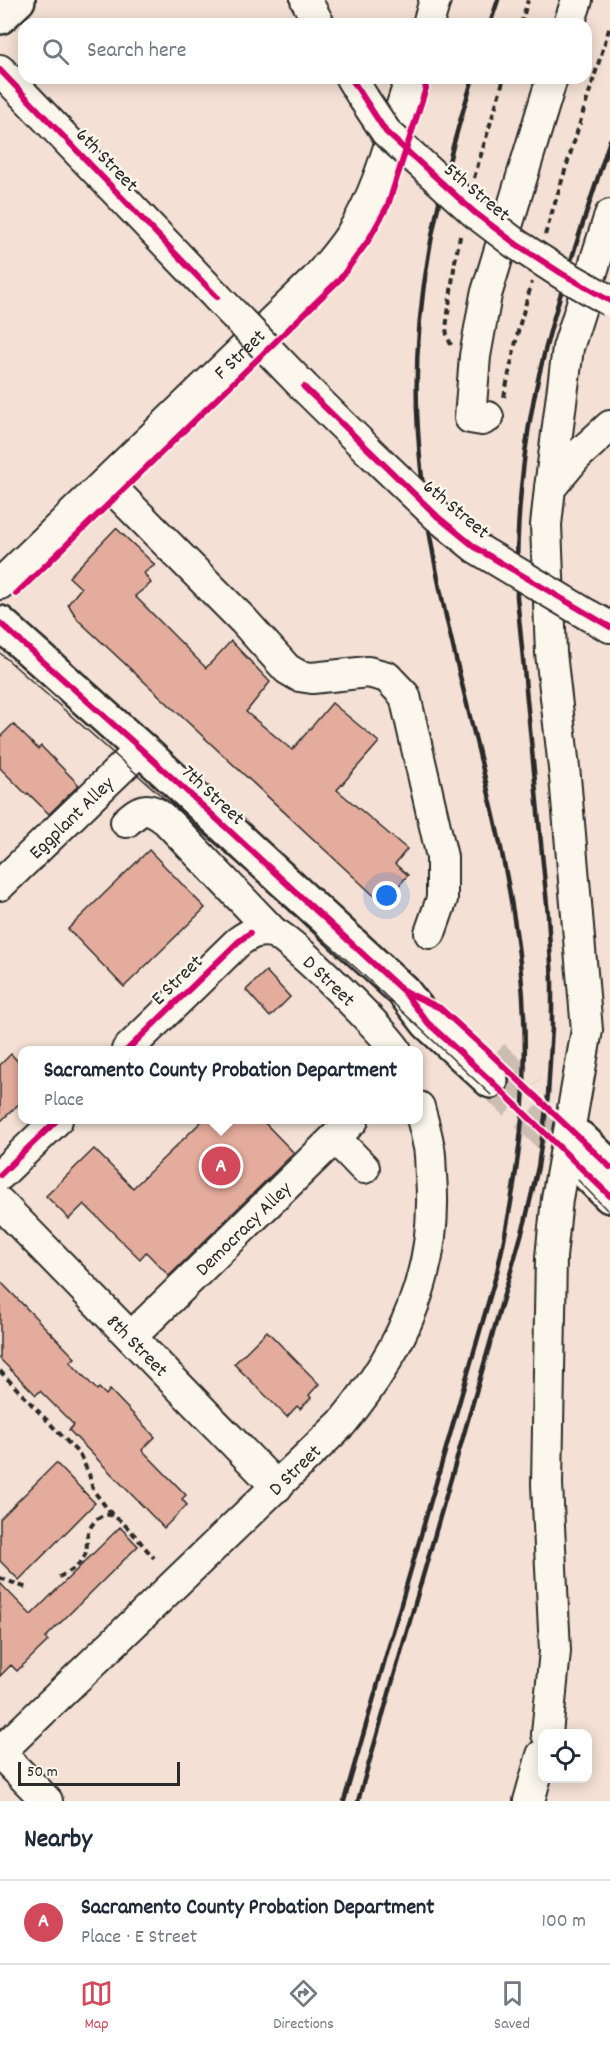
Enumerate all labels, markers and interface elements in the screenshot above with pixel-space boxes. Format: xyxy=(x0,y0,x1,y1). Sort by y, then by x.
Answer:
search box xyxy=(18,18,592,84)
icon: search xyxy=(39,35,72,68)
text: Search here xyxy=(87,36,186,67)
street label: 6th Street xyxy=(68,123,144,199)
street label: 5th Street xyxy=(437,157,515,229)
street label: F Street xyxy=(209,324,273,387)
street label: 6th Street xyxy=(416,474,495,547)
street label: 7th Street xyxy=(174,760,250,833)
street label: Eggplant Alley xyxy=(24,771,122,867)
your location xyxy=(372,881,401,910)
street label: E Street xyxy=(146,949,210,1013)
street label: D Street xyxy=(295,950,360,1014)
popup xyxy=(18,1046,423,1124)
text: Sacramento County Probation Department xyxy=(44,1056,397,1087)
text: Place xyxy=(44,1087,84,1115)
pin: A xyxy=(202,1144,240,1188)
street label: Democracy Alley xyxy=(190,1176,300,1284)
street label: 8th Street xyxy=(99,1309,173,1384)
street label: D Street xyxy=(263,1439,329,1503)
map controls xyxy=(538,1729,592,1783)
button: locate xyxy=(538,1729,592,1783)
scale bar xyxy=(18,1759,180,1786)
text: 50 m xyxy=(27,1761,58,1784)
text: Nearby xyxy=(24,1822,92,1859)
text: Sacramento County Probation Department xyxy=(81,1893,434,1924)
text: A xyxy=(38,1908,49,1936)
text: 100 m xyxy=(542,1908,586,1936)
text: Place · E Street xyxy=(81,1924,197,1952)
tab: Map xyxy=(80,1977,113,2036)
tab: Directions xyxy=(273,1977,334,2036)
tab: Saved xyxy=(494,1977,530,2036)

